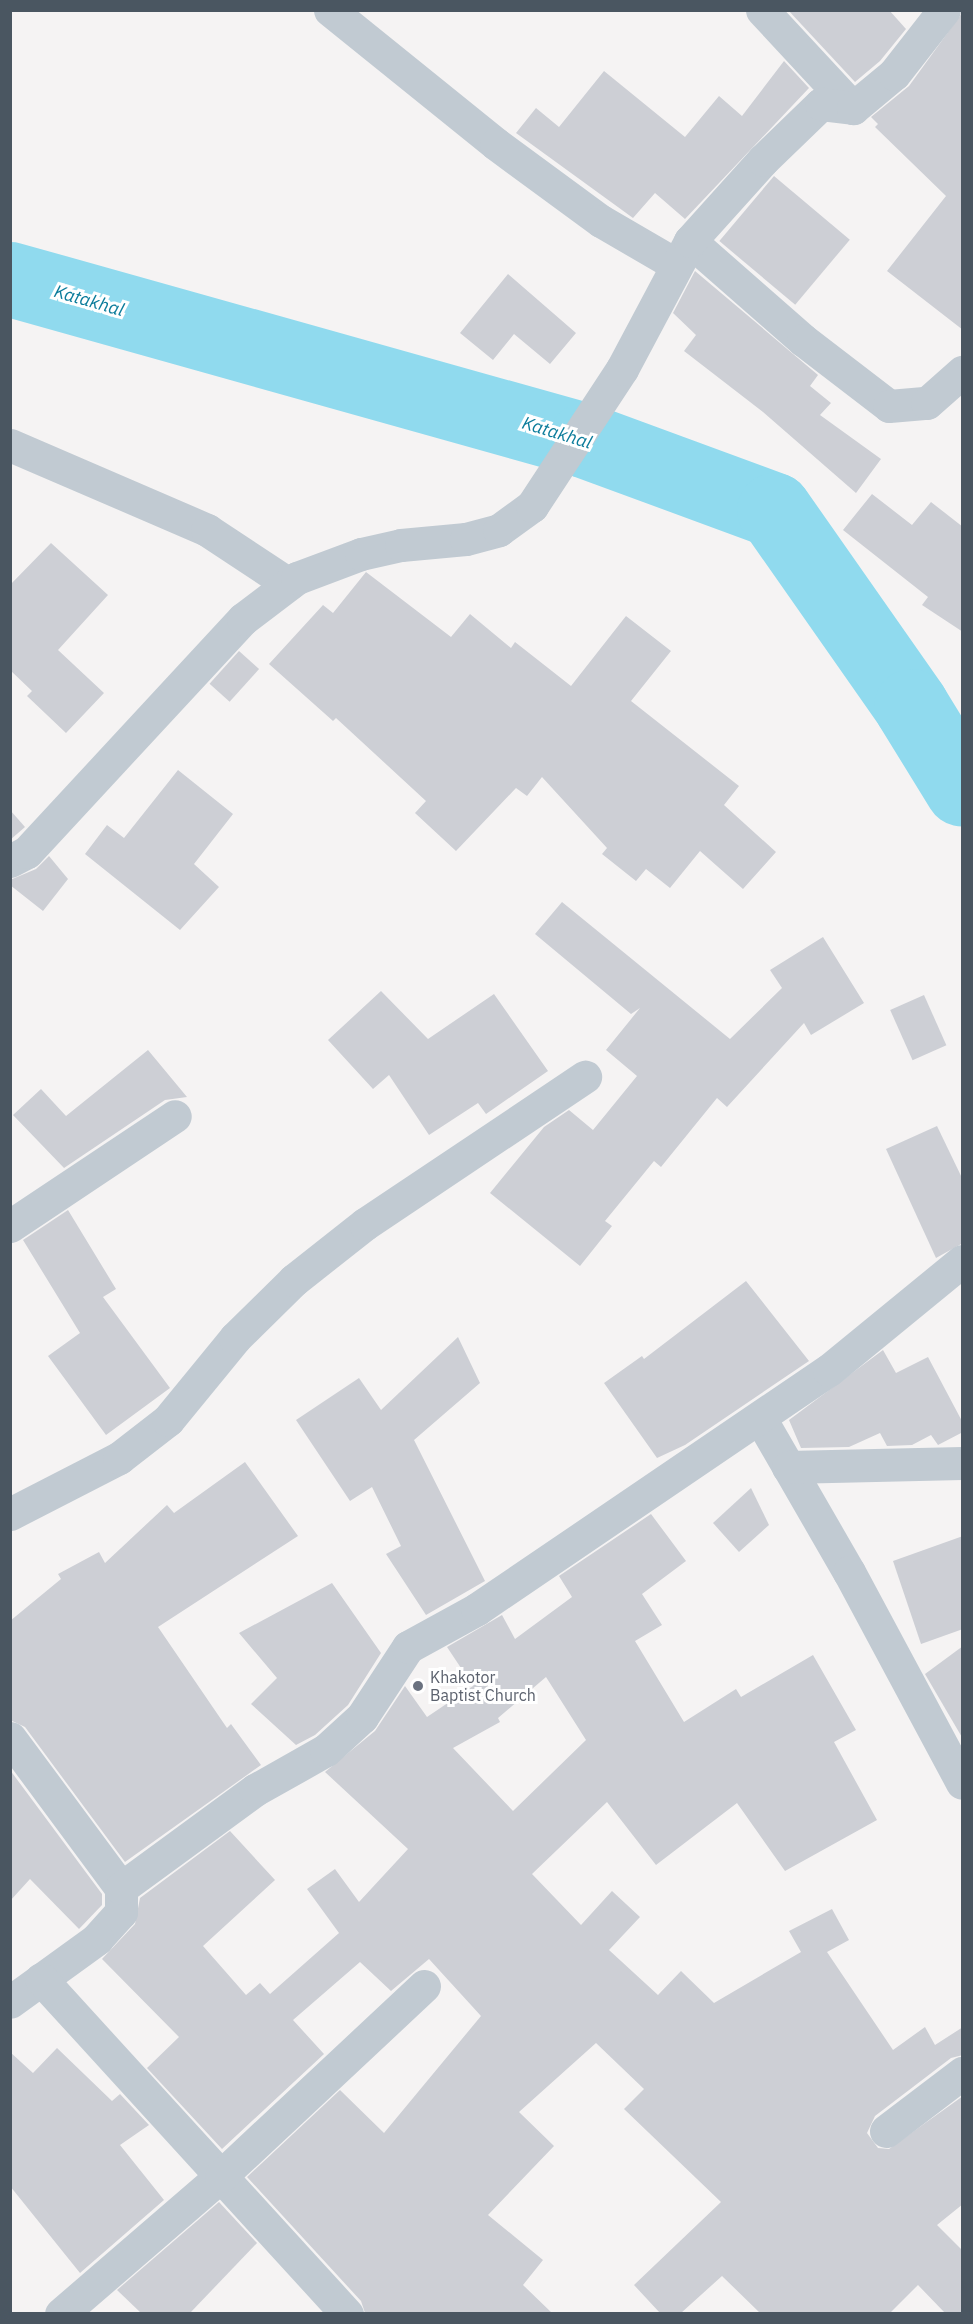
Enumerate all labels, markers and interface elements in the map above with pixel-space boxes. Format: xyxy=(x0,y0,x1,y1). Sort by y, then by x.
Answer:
water label: Katakhal xyxy=(52,281,126,321)
water label: Katakhal xyxy=(520,412,594,454)
place label: Khakotor Baptist Church xyxy=(430,1667,536,1705)
marker: Khakotor Baptist Church xyxy=(411,1679,425,1693)

